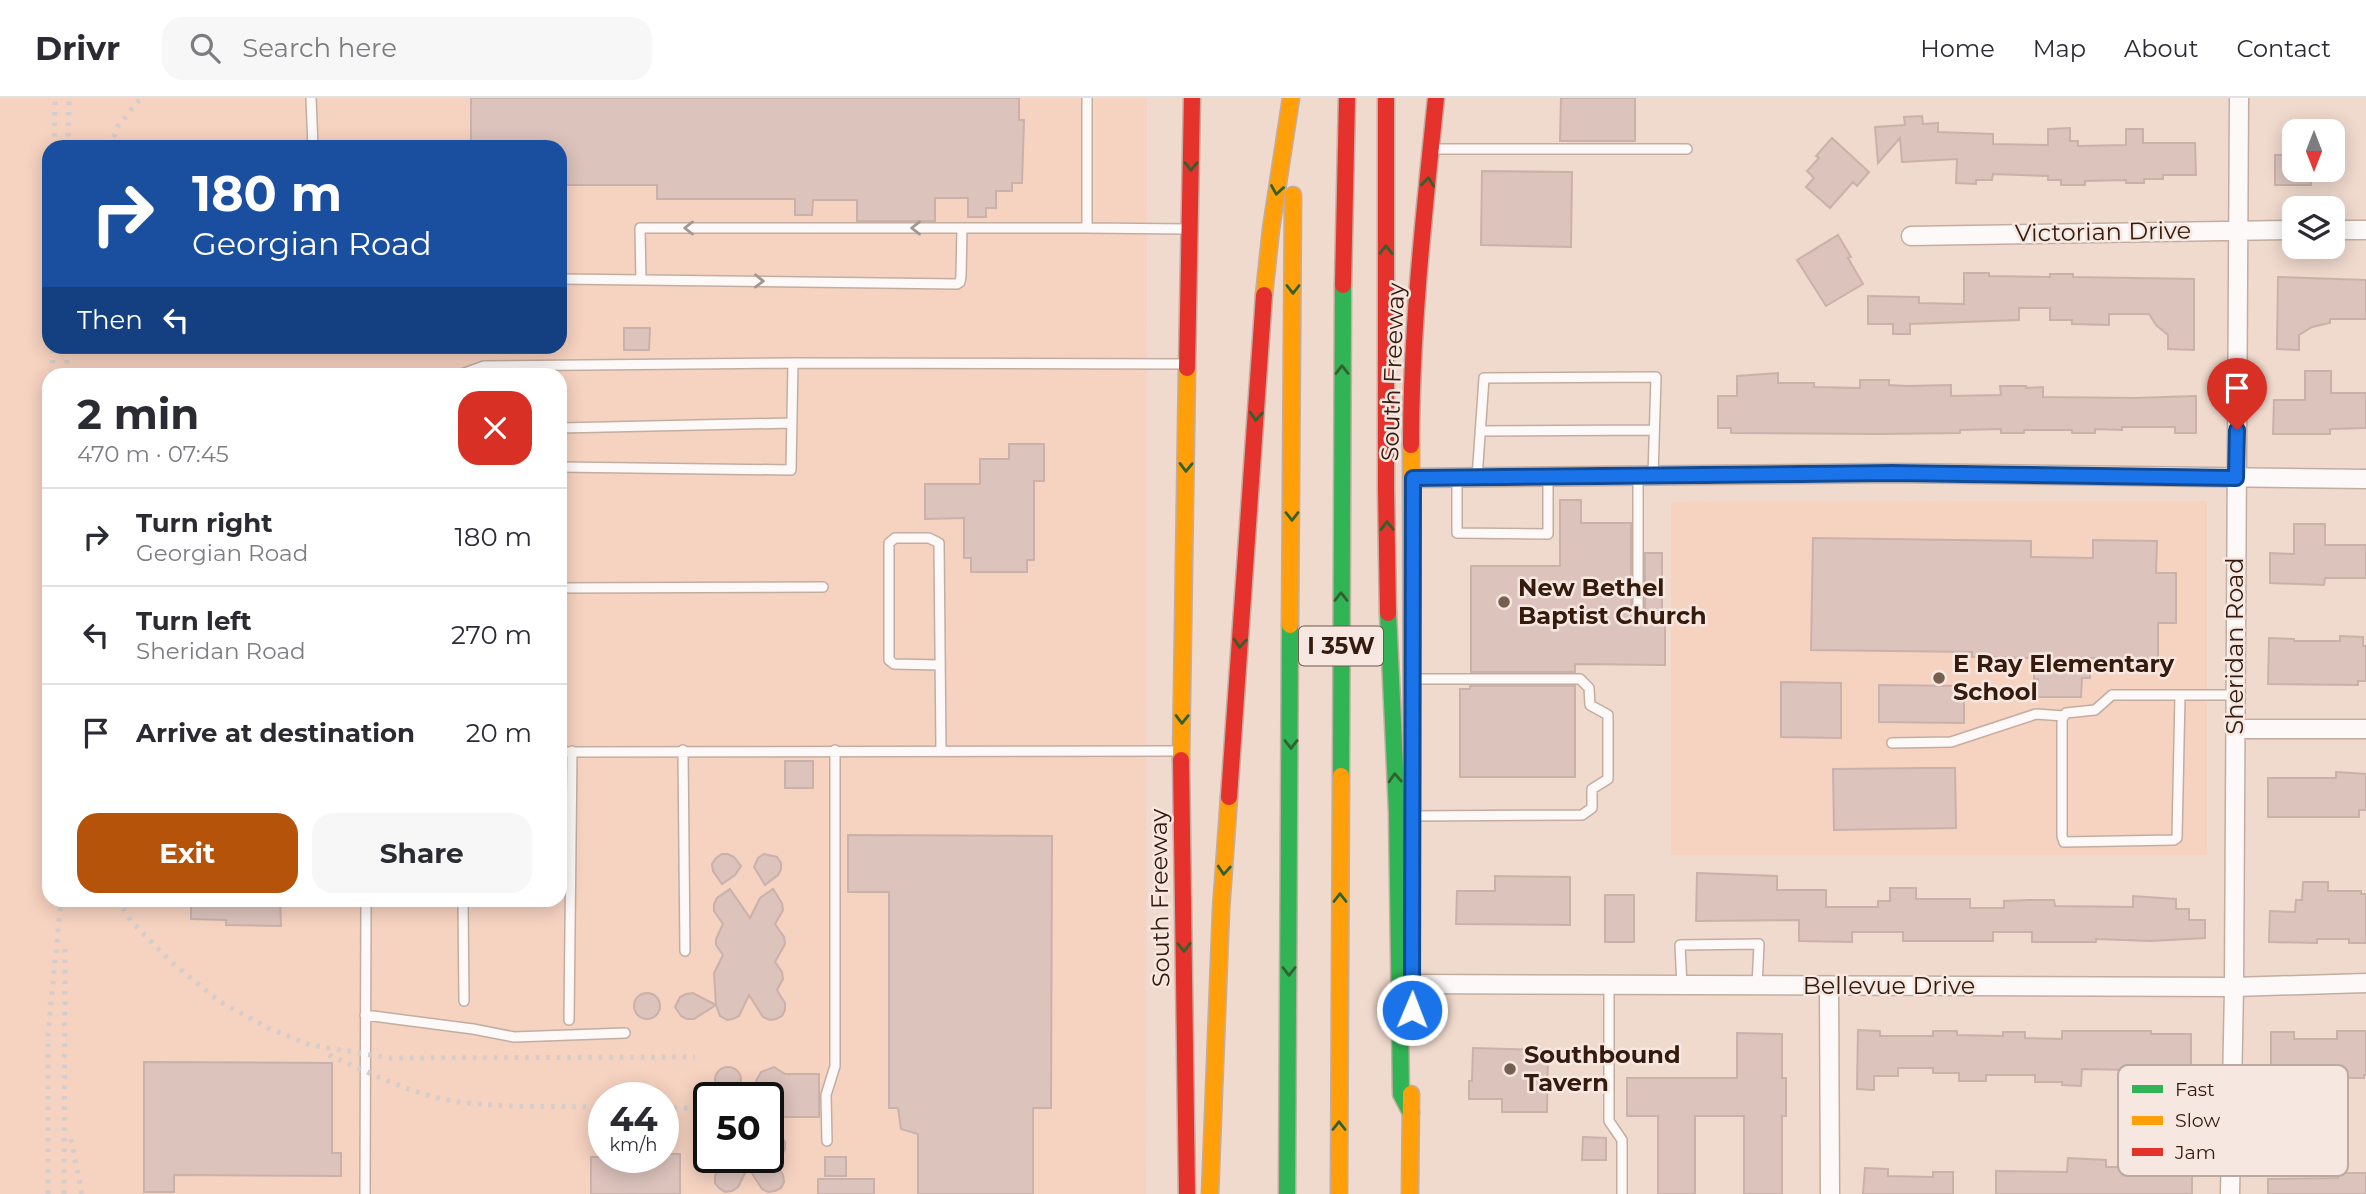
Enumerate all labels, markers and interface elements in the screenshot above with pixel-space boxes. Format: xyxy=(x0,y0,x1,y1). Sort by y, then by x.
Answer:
search box xyxy=(162,17,652,80)
text: Drivr xyxy=(35,28,120,68)
icon: search xyxy=(186,29,224,67)
text: Search here xyxy=(242,32,397,64)
text: Home xyxy=(1920,34,1995,63)
text: Map xyxy=(2033,34,2086,63)
text: About xyxy=(2124,34,2198,63)
text: Contact xyxy=(2236,34,2331,63)
north arrow xyxy=(2282,119,2345,182)
map controls xyxy=(2282,119,2345,259)
one-way arrow xyxy=(1183,161,1199,172)
text: 180 m xyxy=(192,164,342,223)
icon: right xyxy=(77,168,168,259)
one-way arrow xyxy=(1420,176,1435,187)
one-way arrow xyxy=(1270,184,1285,195)
button: layers xyxy=(2282,196,2345,259)
street label: Victorian Drive xyxy=(2015,215,2191,248)
one-way arrow xyxy=(683,220,694,236)
one-way arrow xyxy=(911,220,921,236)
text: Georgian Road xyxy=(192,224,432,263)
one-way arrow xyxy=(1378,244,1394,254)
one-way arrow xyxy=(754,273,764,289)
street label: South Freeway xyxy=(1375,282,1410,462)
one-way arrow xyxy=(1285,284,1301,294)
icon: left xyxy=(157,301,195,339)
text: Then xyxy=(77,304,143,336)
pin xyxy=(2207,358,2267,430)
one-way arrow xyxy=(1334,364,1350,375)
icon: arrive xyxy=(2218,369,2256,407)
text: 2 min xyxy=(77,388,199,440)
button: close xyxy=(458,391,532,465)
one-way arrow xyxy=(1249,411,1264,422)
text: 470 m · 07:45 xyxy=(77,440,229,468)
one-way arrow xyxy=(1178,462,1194,473)
text: Turn right xyxy=(136,507,272,539)
one-way arrow xyxy=(1284,511,1300,522)
icon: right xyxy=(77,518,115,556)
one-way arrow xyxy=(1379,520,1395,531)
text: 180 m xyxy=(454,521,532,553)
text: Georgian Road xyxy=(136,539,308,567)
street label: Sheridan Road xyxy=(2220,557,2249,735)
place label: New Bethel Baptist Church xyxy=(1518,573,1707,630)
one-way arrow xyxy=(1333,592,1349,602)
marker: New Bethel Baptist Church xyxy=(1496,594,1512,610)
text: Turn left xyxy=(136,605,252,637)
icon: left xyxy=(77,616,115,654)
text: 270 m xyxy=(451,619,532,651)
road number: I 35W xyxy=(1299,626,1383,666)
text: Sheridan Road xyxy=(136,637,306,665)
one-way arrow xyxy=(1233,638,1248,649)
place label: E Ray Elementary School xyxy=(1953,649,2175,706)
marker: E Ray Elementary School xyxy=(1931,670,1947,686)
icon: arrive xyxy=(77,714,115,752)
one-way arrow xyxy=(1174,714,1189,725)
text: Arrive at destination xyxy=(136,717,415,749)
text: 20 m xyxy=(466,717,532,749)
one-way arrow xyxy=(1283,738,1298,749)
one-way arrow xyxy=(1388,772,1403,783)
street label: South Freeway xyxy=(1143,808,1176,988)
button: Exit xyxy=(77,813,298,893)
button: Share xyxy=(312,813,532,893)
one-way arrow xyxy=(1217,865,1232,876)
one-way arrow xyxy=(1332,893,1348,903)
one-way arrow xyxy=(1176,942,1192,952)
one-way arrow xyxy=(1281,966,1297,977)
street label: Bellevue Drive xyxy=(1803,971,1975,1000)
position arrow xyxy=(1375,973,1449,1047)
place label: Southbound Tavern xyxy=(1524,1040,1681,1097)
marker: Southbound Tavern xyxy=(1502,1061,1518,1077)
legend xyxy=(2118,1065,2348,1176)
text: Fast xyxy=(2175,1078,2215,1101)
speed limit sign: 50 xyxy=(693,1082,784,1173)
text: 44 xyxy=(609,1097,658,1140)
text: Slow xyxy=(2175,1109,2220,1132)
one-way arrow xyxy=(1331,1120,1347,1131)
text: km/h xyxy=(609,1134,658,1156)
text: Jam xyxy=(2174,1141,2216,1164)

